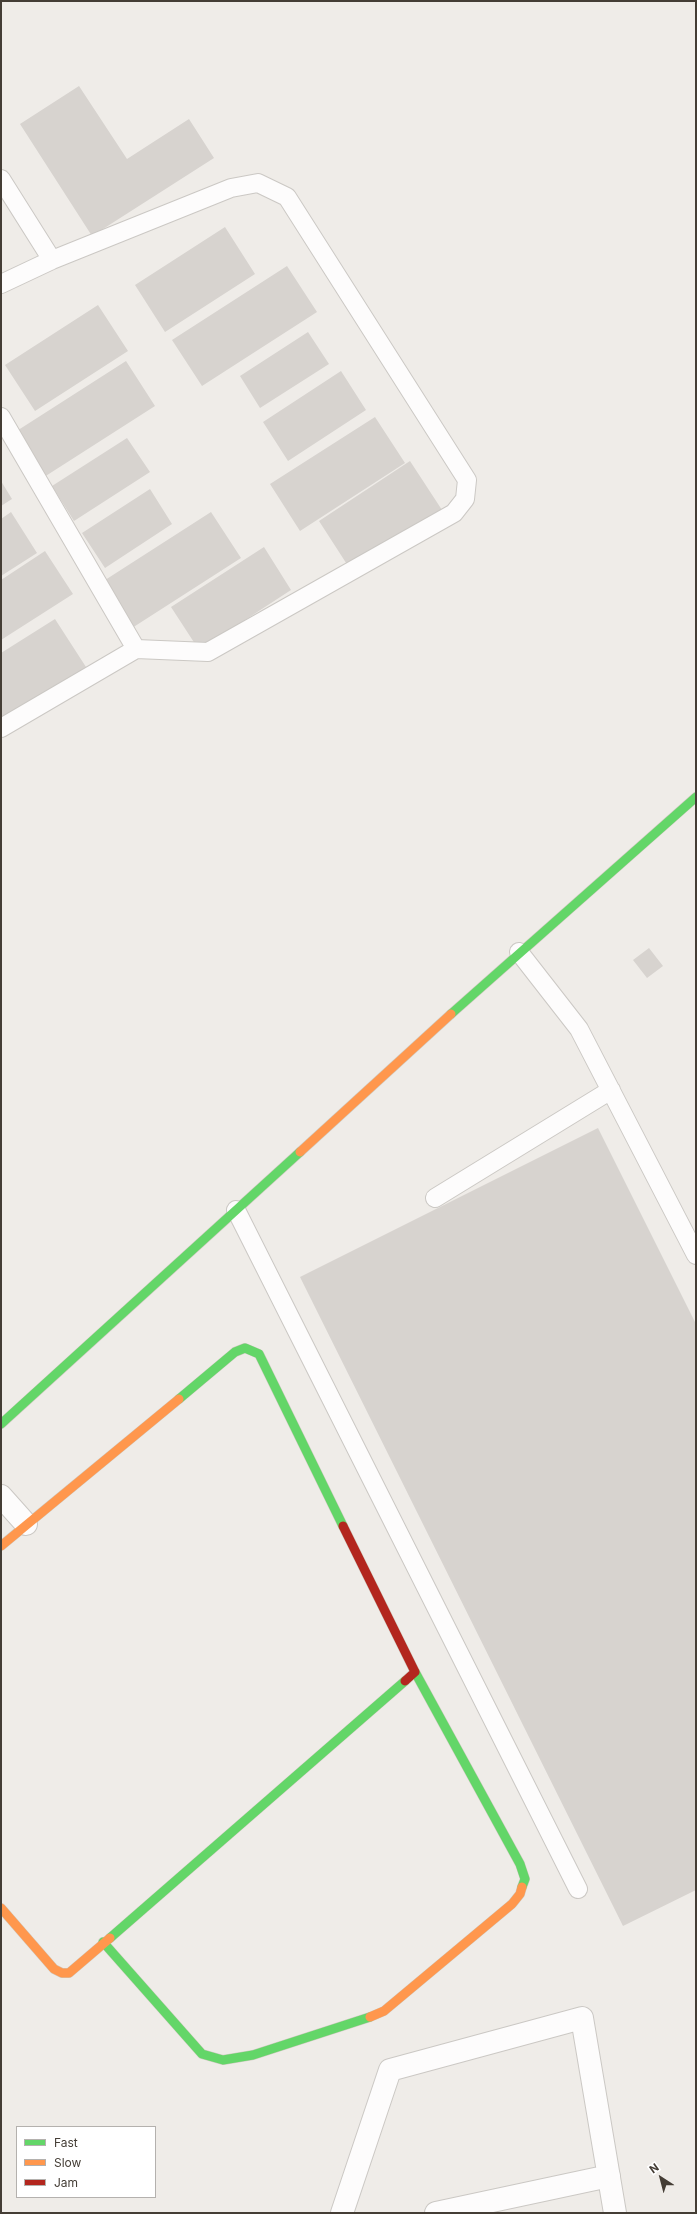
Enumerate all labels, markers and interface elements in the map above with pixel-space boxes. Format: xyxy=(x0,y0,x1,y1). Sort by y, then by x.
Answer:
legend xyxy=(16,2126,156,2198)
text: Fast xyxy=(54,2135,78,2150)
text: Slow xyxy=(54,2155,81,2170)
north arrow xyxy=(641,2158,681,2198)
text: N xyxy=(646,2160,661,2176)
text: Jam xyxy=(54,2175,78,2190)

